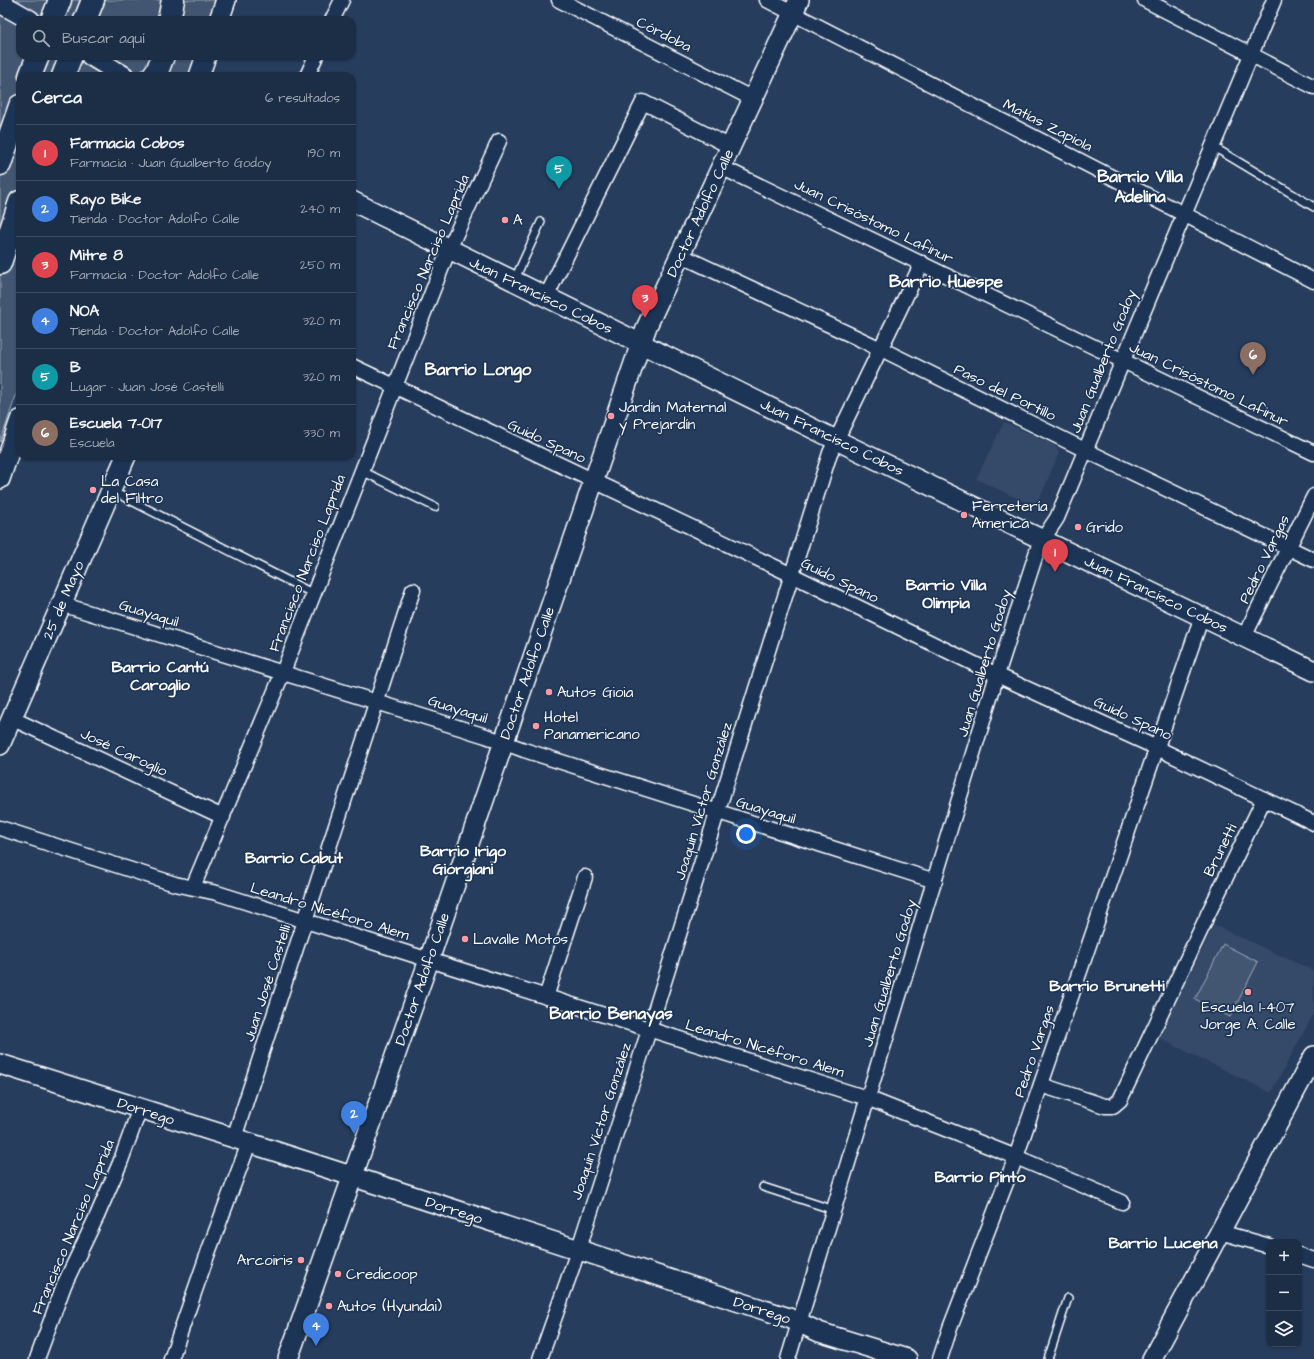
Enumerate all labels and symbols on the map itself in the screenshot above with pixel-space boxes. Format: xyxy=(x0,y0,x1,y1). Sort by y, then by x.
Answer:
street label: Córdoba xyxy=(632,12,695,57)
street label: Matías Zapiola xyxy=(999,94,1097,157)
street label: Doctor Adolfo Calle xyxy=(662,146,739,281)
pin: 5 xyxy=(546,156,572,189)
district label: Barrio Villa Adelina xyxy=(1097,165,1183,209)
street label: Francisco Narciso Laprida xyxy=(382,171,475,353)
street label: Juan Crisóstomo Lafinur xyxy=(791,174,957,269)
place label: A xyxy=(513,210,523,231)
marker: A xyxy=(500,215,510,225)
street label: Juan Francisco Cobos xyxy=(466,252,616,340)
district label: Barrio Huespe xyxy=(889,270,1003,294)
pin: 3 xyxy=(632,285,658,318)
street label: Juan Gualberto Godoy xyxy=(1065,286,1143,437)
street label: Juan Crisóstomo Lafinur xyxy=(1126,337,1292,432)
pin: 6 xyxy=(1240,342,1266,375)
district label: Barrio Longo xyxy=(425,358,532,383)
street label: Paso del Portillo xyxy=(950,359,1060,426)
street label: Juan Francisco Cobos xyxy=(757,394,907,482)
place label: Jardín Maternal y Prejardín xyxy=(619,397,726,436)
marker: Jardín Maternal y Prejardín xyxy=(606,411,616,421)
street label: Guido Spano xyxy=(504,414,590,469)
place label: La Casa del Filtro xyxy=(101,471,164,509)
street label: Francisco Narciso Laprida xyxy=(264,471,351,655)
marker: La Casa del Filtro xyxy=(88,485,98,495)
place label: Ferretería America xyxy=(972,496,1048,534)
marker: Ferretería America xyxy=(959,510,969,520)
street label: Pedro Vargas xyxy=(1234,511,1296,608)
place label: Grido xyxy=(1086,517,1124,538)
marker: Grido xyxy=(1073,522,1083,532)
pin: 1 xyxy=(1042,539,1068,572)
street label: Juan Francisco Cobos xyxy=(1081,551,1231,639)
street label: Guido Spano xyxy=(797,553,883,609)
street label: 25 de Mayo xyxy=(37,557,91,643)
district label: Barrio Villa Olimpia xyxy=(906,574,987,614)
street label: Juan Gualberto Godoy xyxy=(952,587,1018,740)
street label: Guayaquil xyxy=(116,594,181,633)
street label: Doctor Adolfo Calle xyxy=(495,604,560,742)
district label: Barrio Cantú Caroglio xyxy=(111,656,209,698)
place label: Autos Gioia xyxy=(557,682,634,703)
marker: Autos Gioia xyxy=(544,687,554,697)
street label: Guayaquil xyxy=(425,690,490,730)
street label: Guido Spano xyxy=(1090,691,1176,746)
place label: Hotel Panamericano xyxy=(544,707,640,745)
street label: Joaquín Víctor González xyxy=(669,719,738,883)
marker: Hotel Panamericano xyxy=(531,721,541,731)
street label: José Caroglio xyxy=(76,723,171,783)
street label: Guayaquil xyxy=(733,791,798,830)
street label: Brunetti xyxy=(1199,820,1243,880)
your location xyxy=(736,824,756,844)
district label: Barrio Irigo Giorgiani xyxy=(420,840,507,882)
district label: Barrio Cabut xyxy=(245,847,344,869)
street label: Leandro Nicéforo Alem xyxy=(248,877,412,946)
street label: Juan Gualberto Godoy xyxy=(857,897,923,1050)
street label: Doctor Adolfo Calle xyxy=(390,910,455,1048)
street label: Juan José Castelli xyxy=(239,921,296,1044)
place label: Lavalle Motos xyxy=(473,929,569,950)
marker: Lavalle Motos xyxy=(460,934,470,944)
district label: Barrio Brunetti xyxy=(1049,975,1165,997)
marker: Escuela 1-407 Jorge A. Calle xyxy=(1243,987,1253,997)
place label: Escuela 1-407 Jorge A. Calle xyxy=(1200,997,1296,1036)
district label: Barrio Benayas xyxy=(549,1002,673,1027)
street label: Pedro Vargas xyxy=(1009,1002,1061,1100)
street label: Leandro Nicéforo Alem xyxy=(683,1014,847,1083)
street label: Joaquín Víctor González xyxy=(566,1039,637,1203)
street label: Dorrego xyxy=(114,1092,178,1132)
pin: 2 xyxy=(341,1101,367,1134)
street label: Francisco Narciso Laprida xyxy=(27,1136,120,1318)
district label: Barrio Pinto xyxy=(934,1166,1027,1188)
street label: Dorrego xyxy=(422,1191,486,1231)
district label: Barrio Lucena xyxy=(1108,1232,1218,1254)
place label: Arcoiris xyxy=(237,1250,293,1271)
marker: Arcoiris xyxy=(296,1255,306,1265)
place label: Credicoop xyxy=(346,1264,418,1285)
marker: Credicoop xyxy=(333,1269,343,1279)
street label: Dorrego xyxy=(730,1291,794,1331)
place label: Autos (Hyundai) xyxy=(337,1296,442,1318)
marker: Autos (Hyundai) xyxy=(324,1301,334,1311)
pin: 4 xyxy=(303,1313,329,1346)

